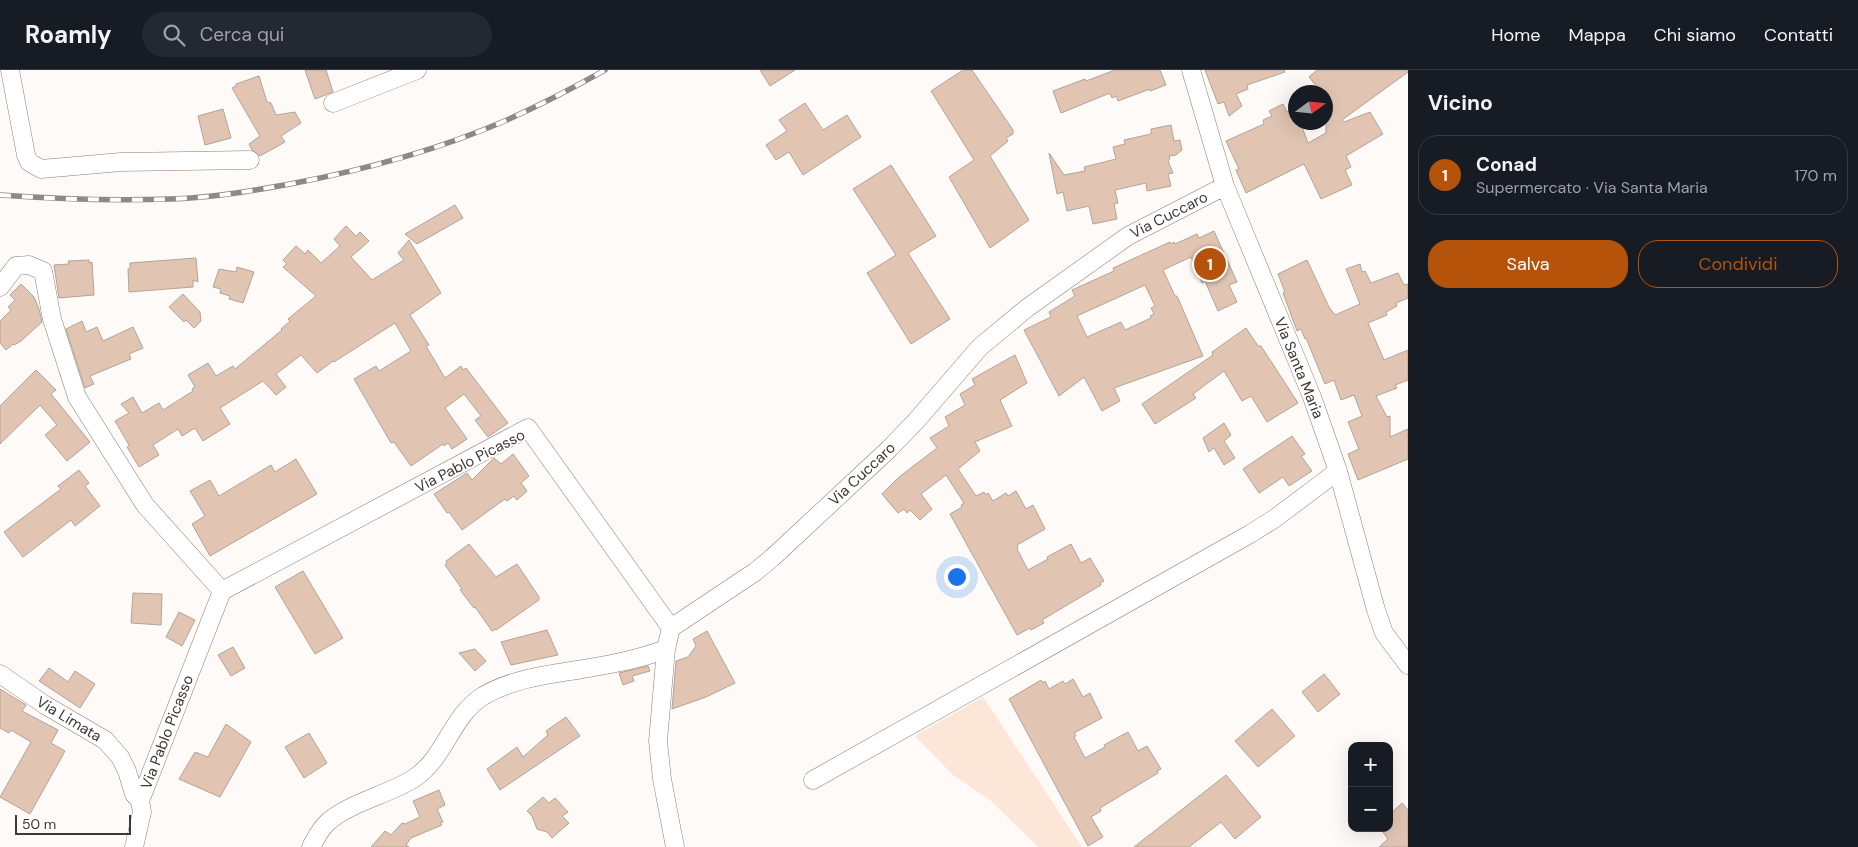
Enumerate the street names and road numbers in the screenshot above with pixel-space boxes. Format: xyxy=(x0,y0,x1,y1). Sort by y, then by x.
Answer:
street label: Via Cuccaro xyxy=(1127,187,1211,243)
street label: Via Santa Maria xyxy=(1270,314,1328,422)
street label: Via Pablo Picasso xyxy=(412,425,528,497)
street label: Via Cuccaro xyxy=(824,438,900,510)
street label: Via Pablo Picasso xyxy=(136,672,198,792)
street label: Via Limata xyxy=(33,692,105,746)

